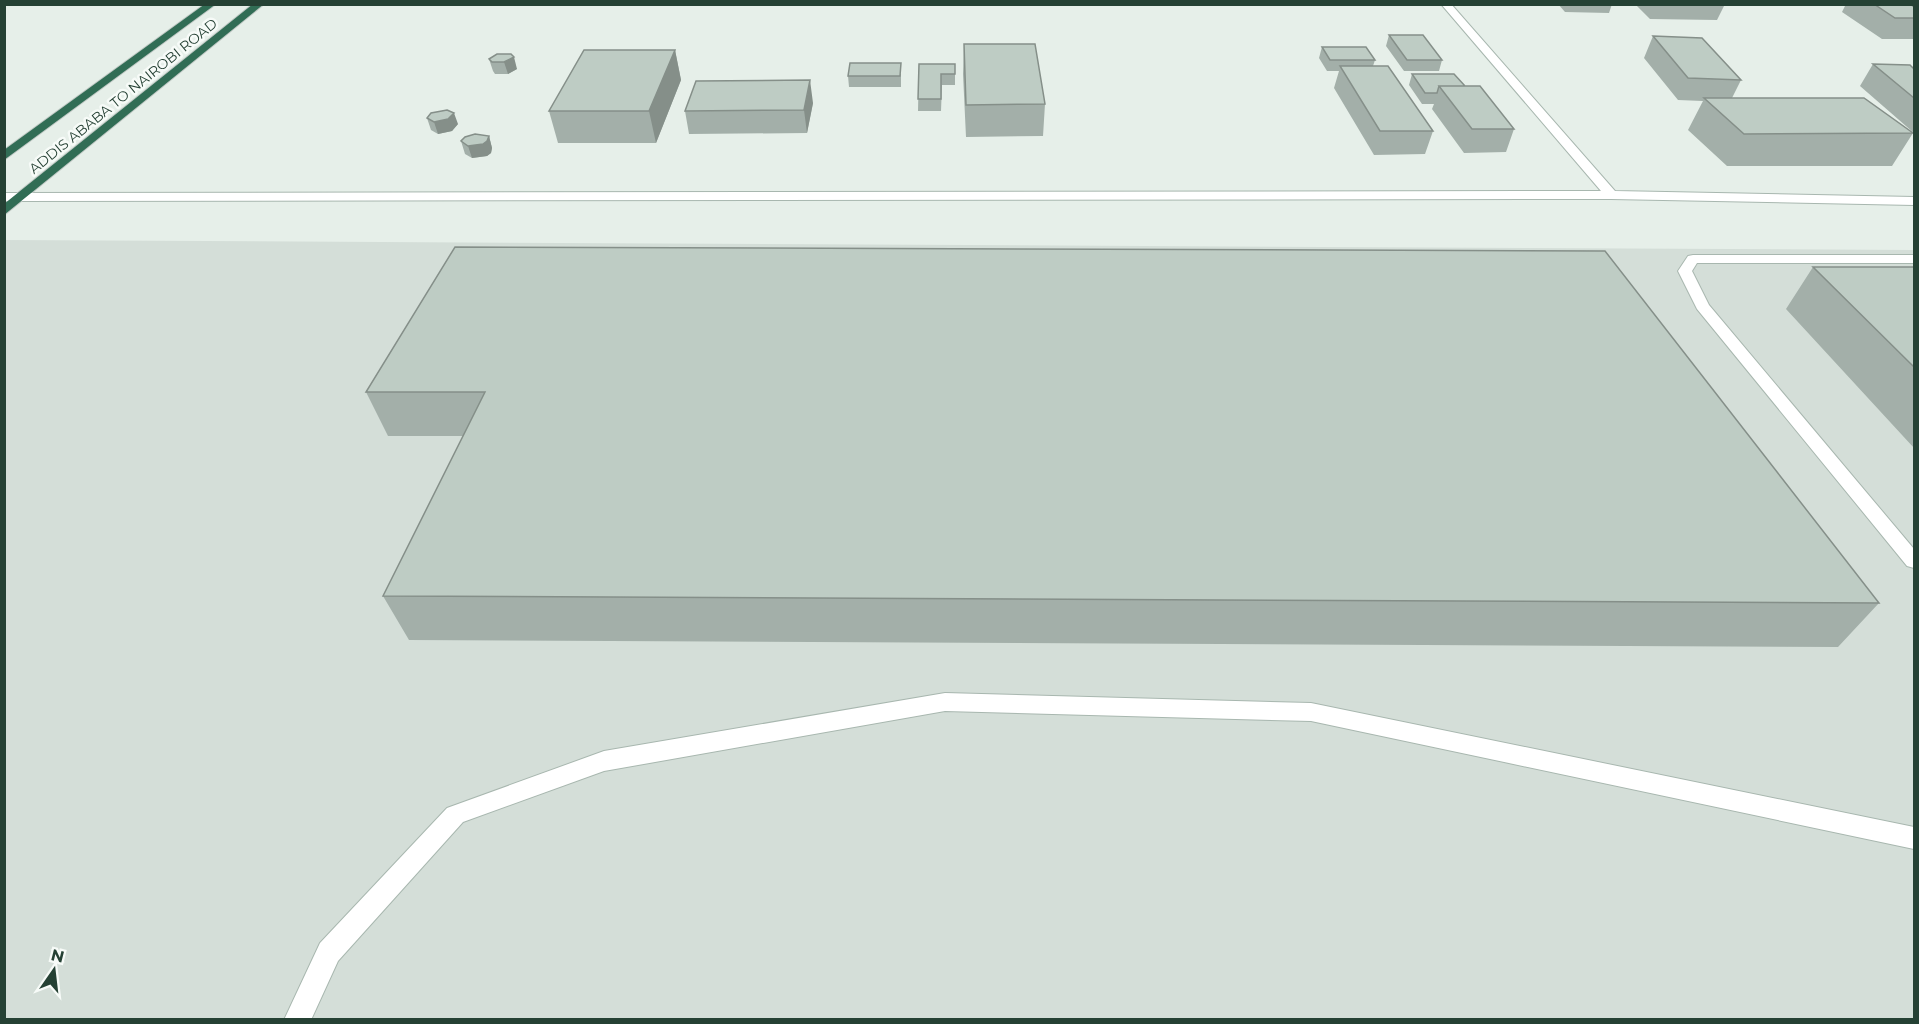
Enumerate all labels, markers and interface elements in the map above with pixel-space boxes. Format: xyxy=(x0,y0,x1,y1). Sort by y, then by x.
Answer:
street label: ADDIS ABABA TO NAIROBI ROAD xyxy=(25,14,221,178)
north arrow xyxy=(24,940,84,1000)
text: N xyxy=(49,945,66,967)

